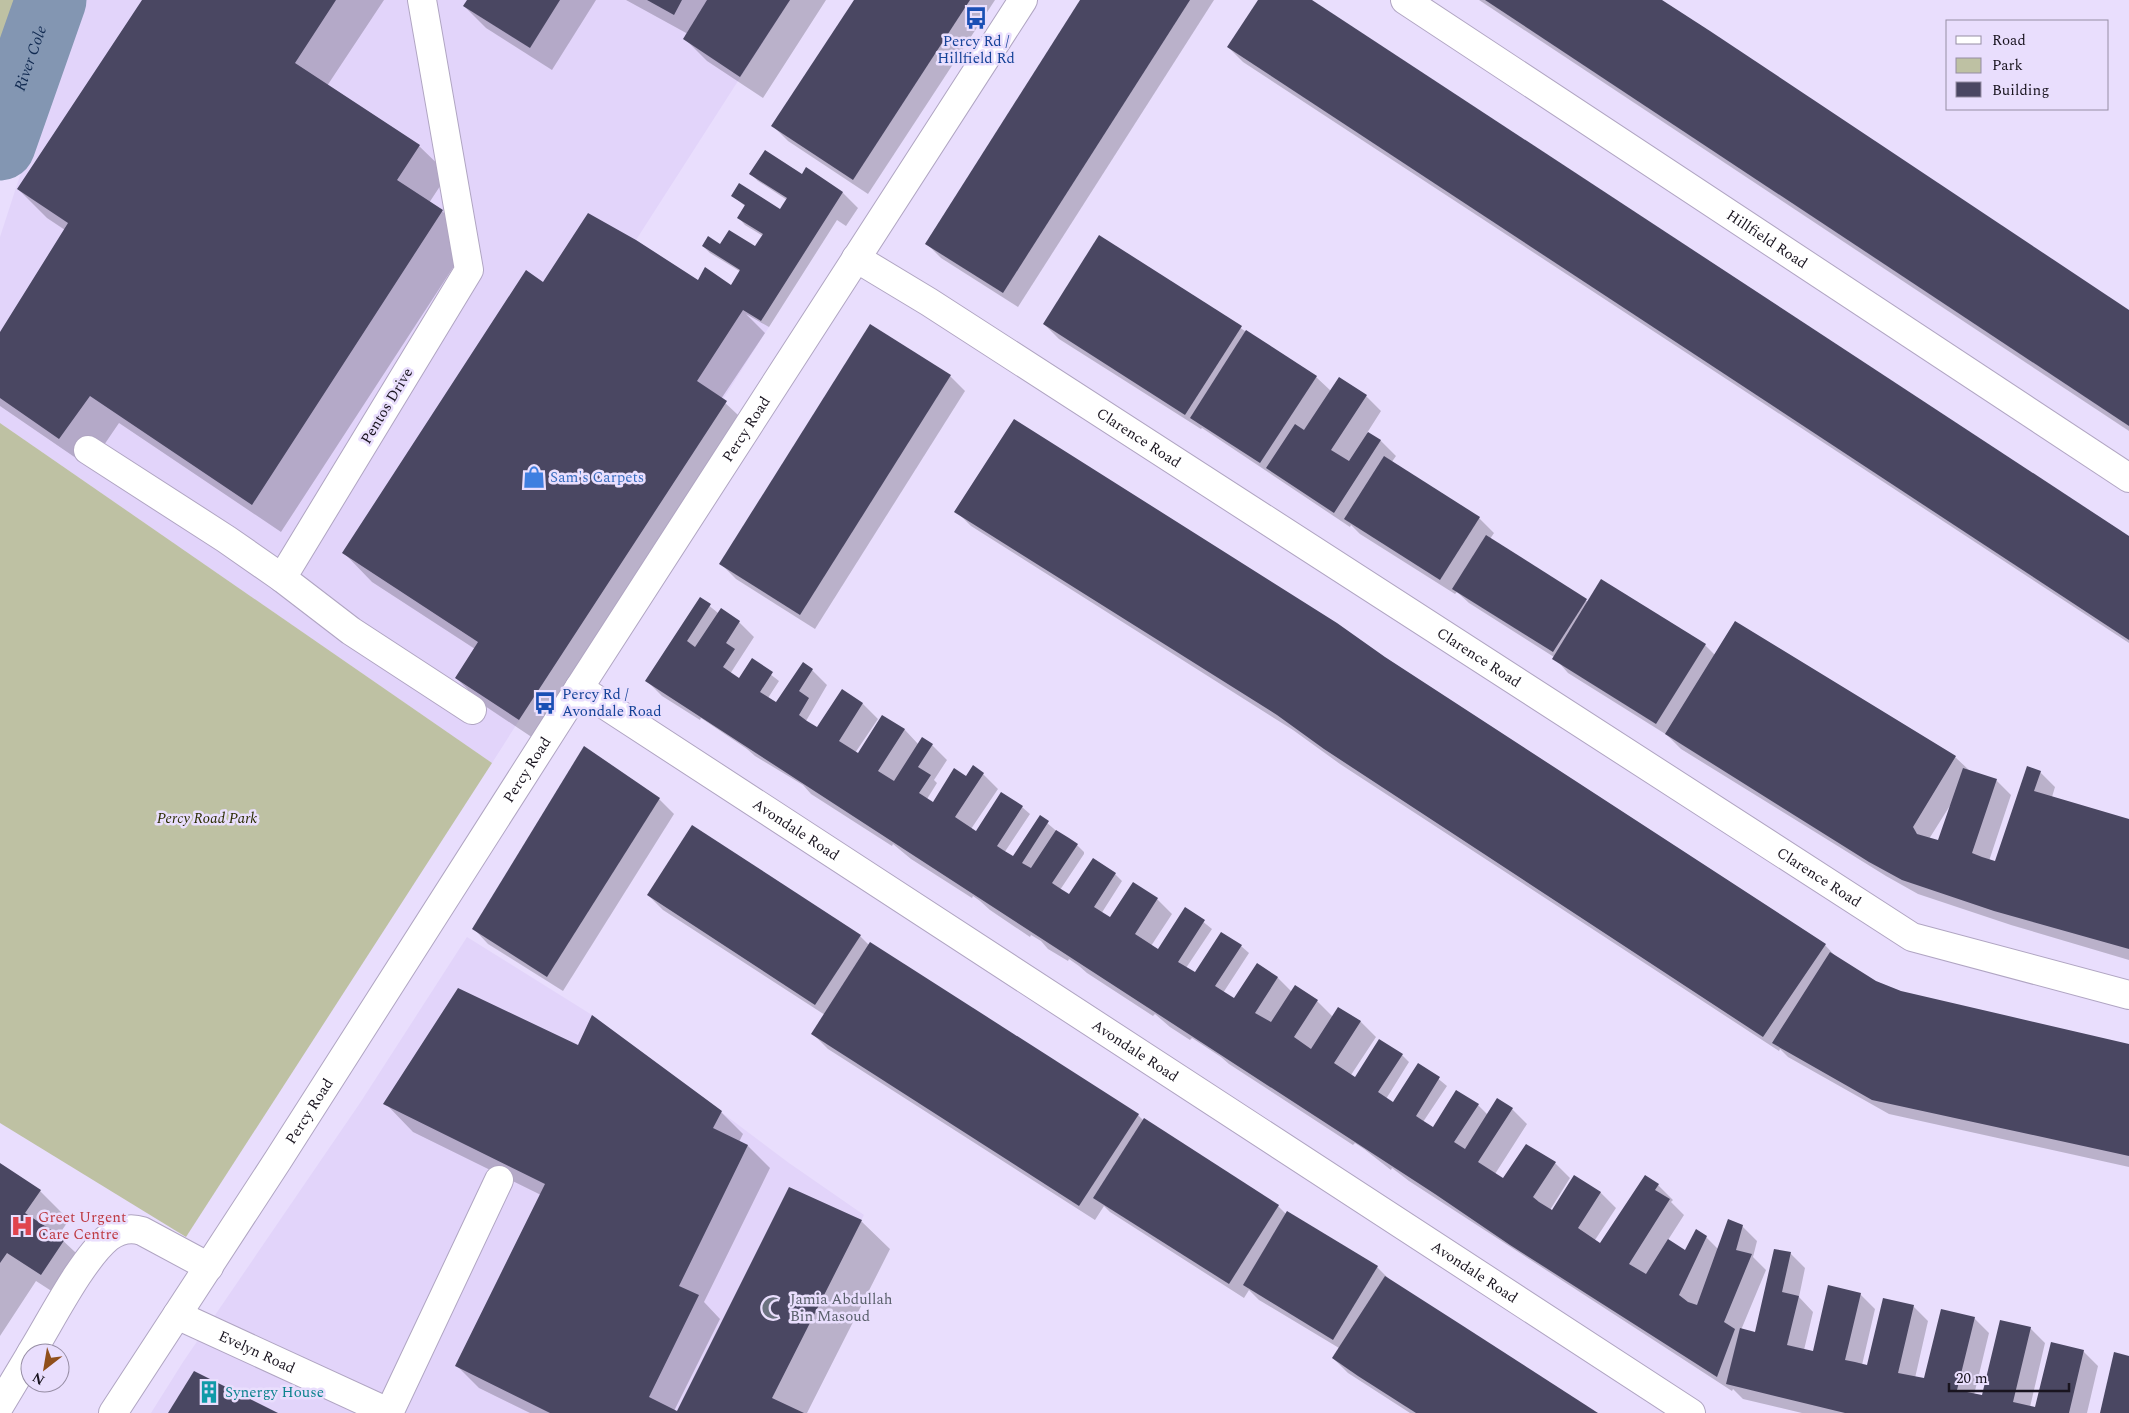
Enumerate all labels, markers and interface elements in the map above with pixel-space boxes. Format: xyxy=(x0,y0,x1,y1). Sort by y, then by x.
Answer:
bus stop icon: Percy Rd / Hillfield Rd xyxy=(963,5,989,31)
legend xyxy=(1946,20,2109,110)
water label: River Cole xyxy=(8,22,53,94)
text: Road xyxy=(1992,29,2026,52)
place label: Percy Rd / Hillfield Rd xyxy=(937,30,1015,70)
text: Park xyxy=(1992,54,2023,77)
text: Building xyxy=(1992,79,2049,102)
street label: Hillfield Road xyxy=(1722,204,1812,274)
street label: Pentos Drive xyxy=(355,363,419,449)
street label: Percy Road xyxy=(716,392,776,467)
street label: Clarence Road xyxy=(1092,402,1186,473)
shop icon: Sam's Carpets xyxy=(521,464,547,490)
place label: Sam's Carpets xyxy=(550,466,644,489)
street label: Clarence Road xyxy=(1432,621,1526,693)
place label: Percy Rd / Avondale Road xyxy=(562,683,662,723)
bus stop icon: Percy Rd / Avondale Road xyxy=(532,690,558,716)
street label: Percy Road xyxy=(497,732,557,807)
street label: Avondale Road xyxy=(748,793,844,866)
park label: Percy Road Park xyxy=(157,807,257,830)
street label: Clarence Road xyxy=(1772,841,1866,913)
street label: Avondale Road xyxy=(1087,1014,1183,1087)
street label: Percy Road xyxy=(279,1074,339,1149)
place label: Greet Urgent Care Centre xyxy=(38,1206,126,1246)
hospital icon: Greet Urgent Care Centre xyxy=(9,1213,35,1239)
street label: Avondale Road xyxy=(1426,1235,1523,1309)
place label: Jamia Abdullah Bin Masoud xyxy=(790,1288,893,1328)
mosque icon: Jamia Abdullah Bin Masoud xyxy=(760,1295,786,1321)
street label: Evelyn Road xyxy=(215,1324,299,1379)
north arrow xyxy=(20,1343,70,1393)
scale bar xyxy=(1949,1360,2069,1392)
text: N xyxy=(28,1367,49,1391)
text: 20 m xyxy=(1956,1367,1988,1390)
building icon: Synergy House xyxy=(196,1379,222,1405)
place label: Synergy House xyxy=(225,1381,324,1404)

